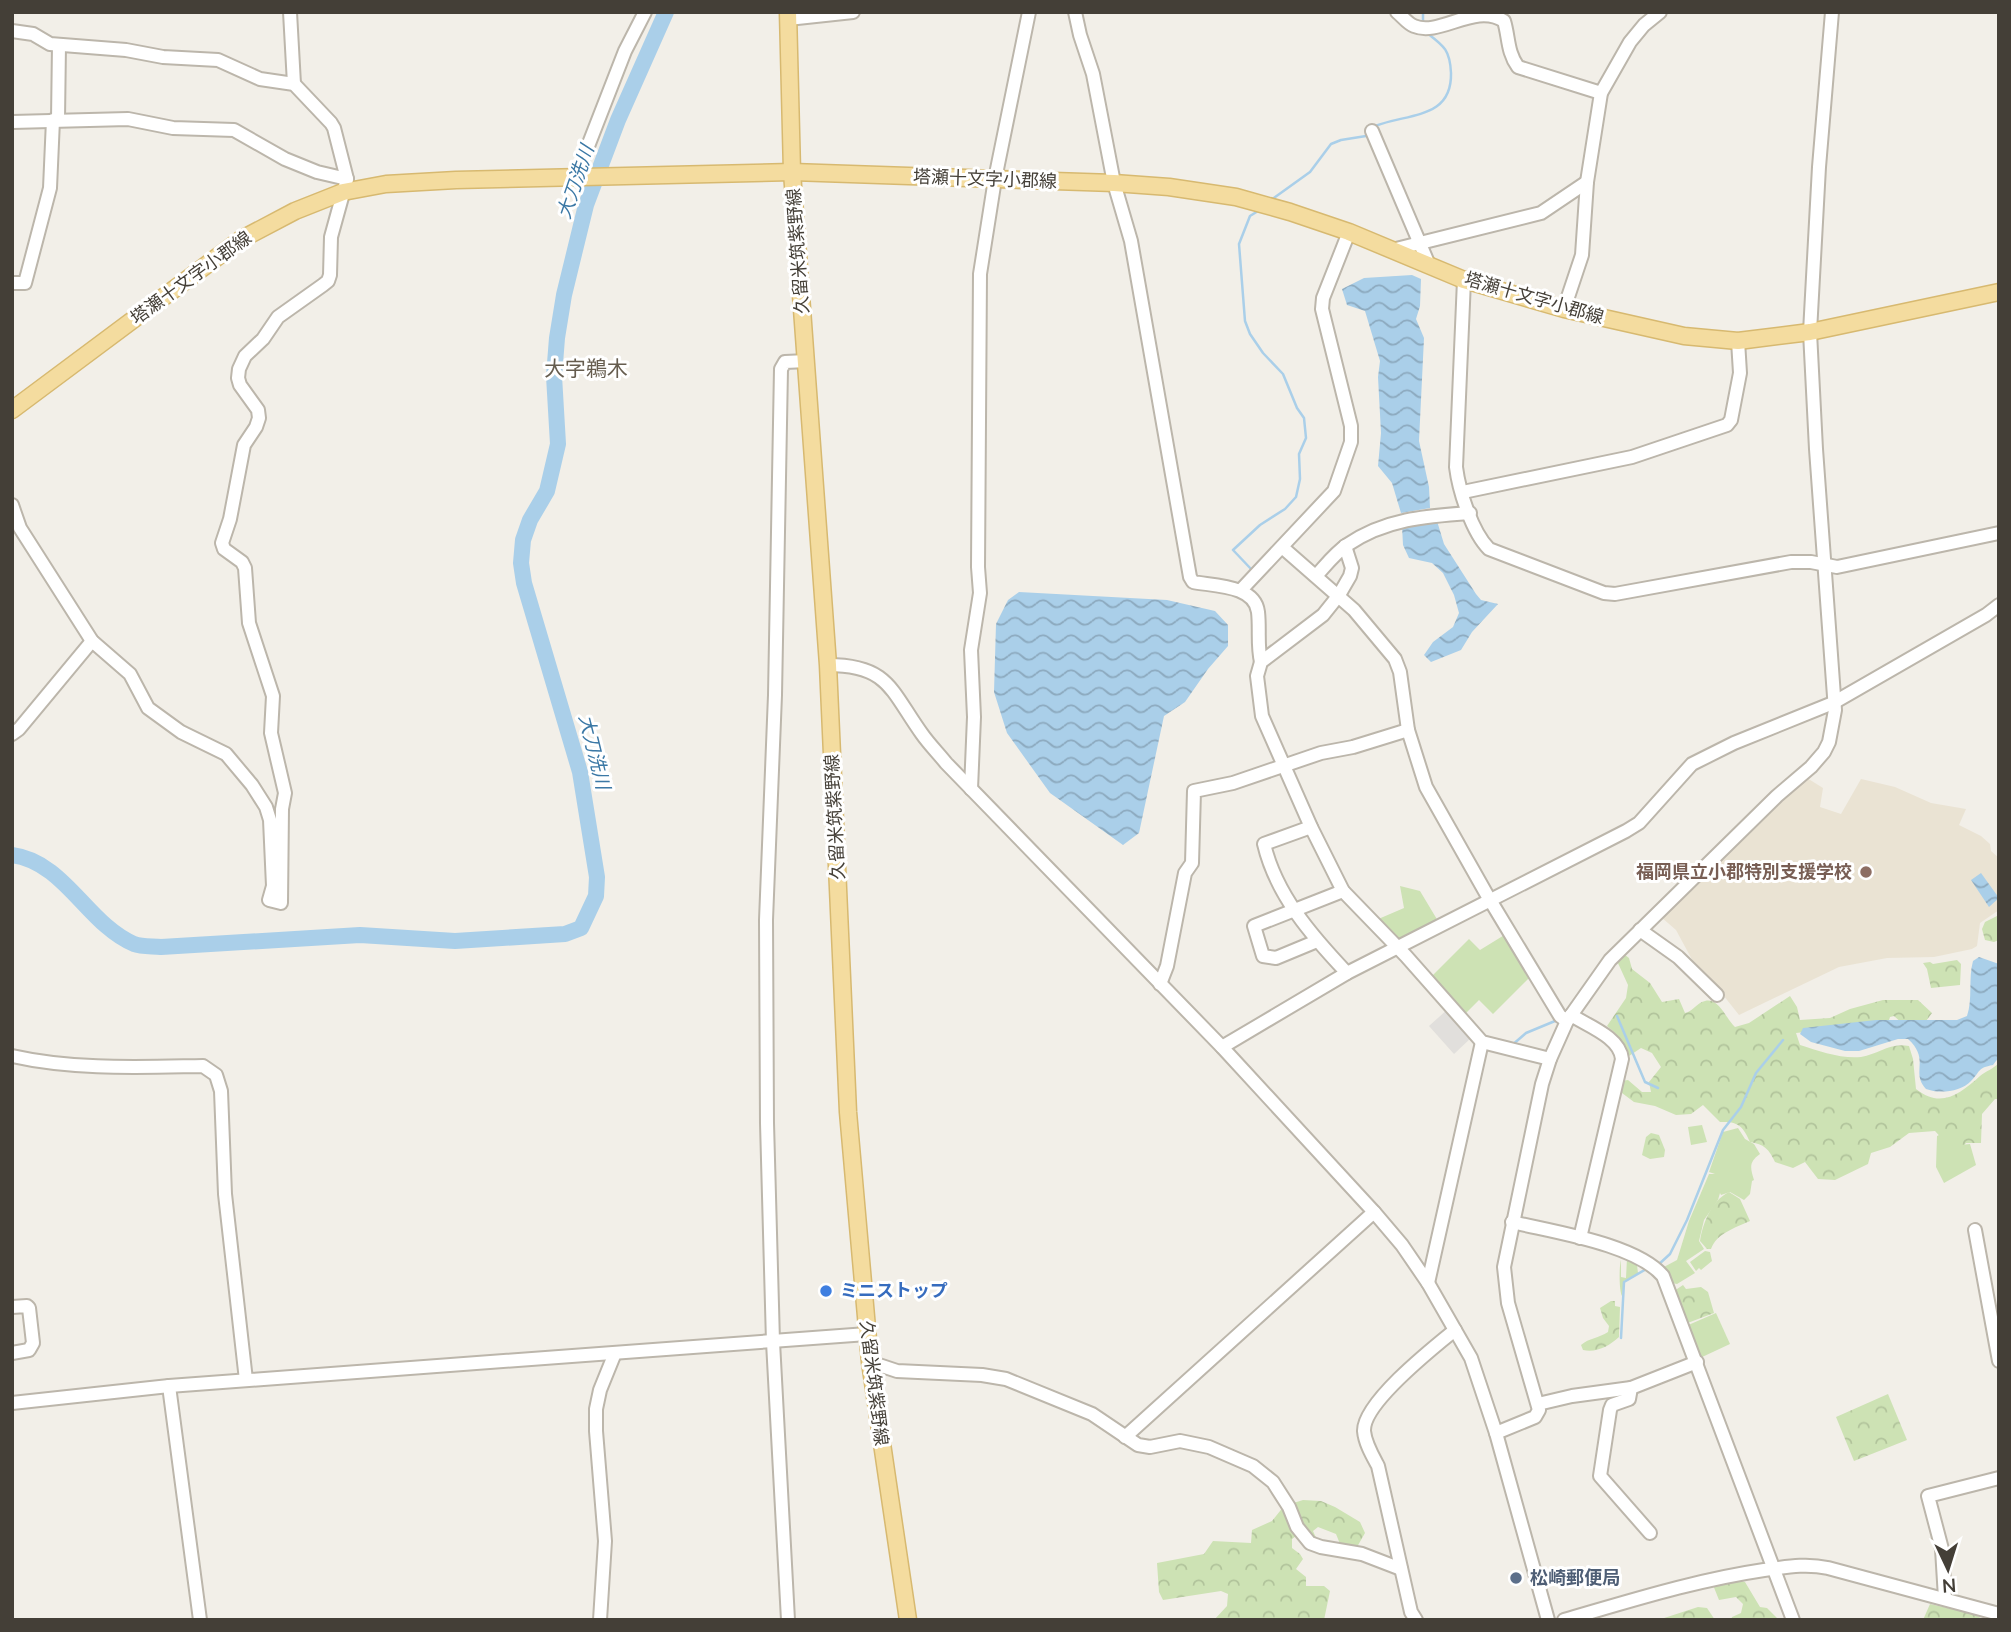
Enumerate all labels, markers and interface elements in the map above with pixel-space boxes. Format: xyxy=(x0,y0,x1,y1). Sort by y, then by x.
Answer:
water label: 大刀洗川 xyxy=(551,140,601,222)
street label: 塔瀬十文字小郡線 xyxy=(913,164,1057,194)
street label: 久留米筑紫野線 xyxy=(782,187,814,315)
street label: 塔瀬十文字小郡線 xyxy=(126,226,256,330)
street label: 塔瀬十文字小郡線 xyxy=(1461,267,1607,329)
district label: 大字鵜木 xyxy=(544,355,628,383)
water label: 大刀洗川 xyxy=(572,712,616,794)
street label: 久留米筑紫野線 xyxy=(820,753,850,881)
place label: 福岡県立小郡特別支援学校 xyxy=(1636,860,1852,884)
marker: 福岡県立小郡特別支援学校 xyxy=(1858,864,1874,880)
place label: ミニストップ xyxy=(840,1279,948,1303)
marker: ミニストップ xyxy=(818,1283,834,1299)
street label: 久留米筑紫野線 xyxy=(854,1319,894,1447)
north arrow xyxy=(1913,1534,1983,1604)
place label: 松崎郵便局 xyxy=(1530,1566,1620,1590)
marker: 松崎郵便局 xyxy=(1508,1570,1524,1586)
text: N xyxy=(1941,1571,1957,1598)

